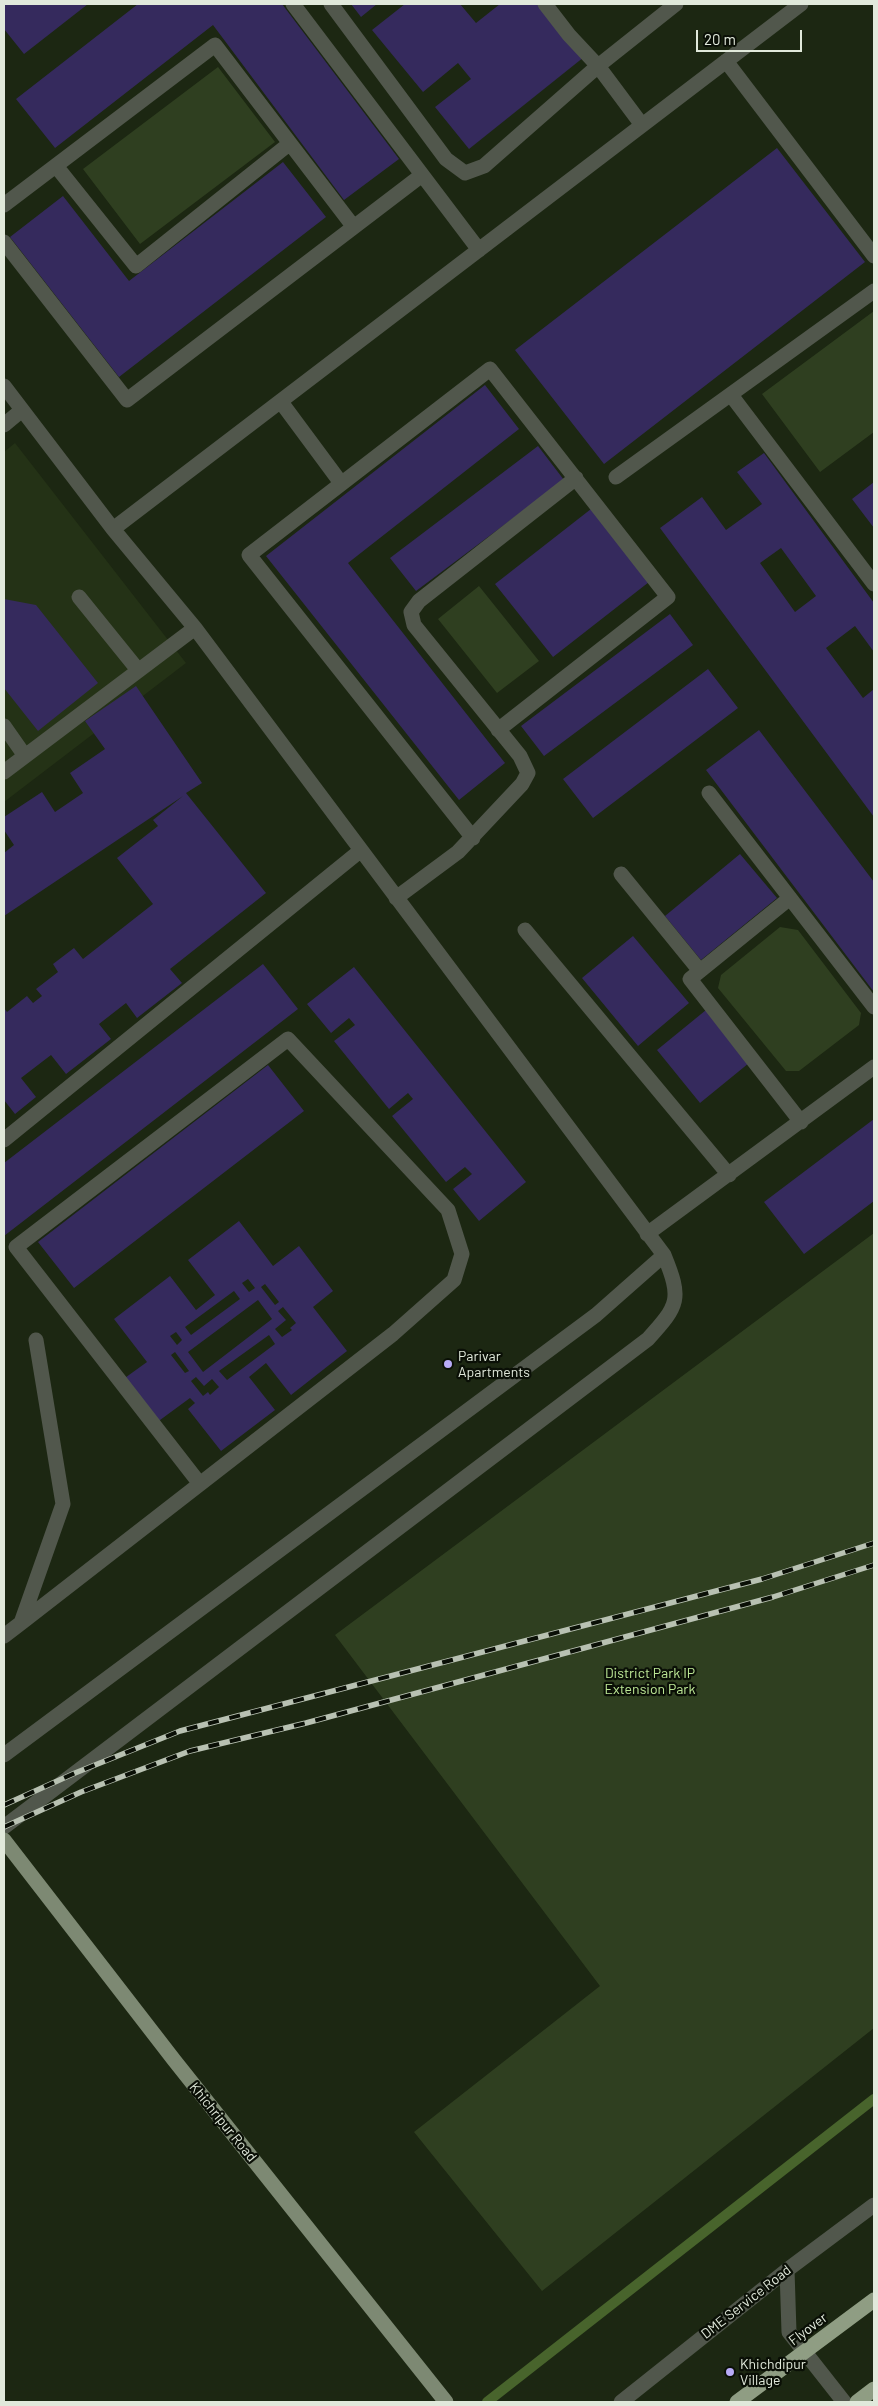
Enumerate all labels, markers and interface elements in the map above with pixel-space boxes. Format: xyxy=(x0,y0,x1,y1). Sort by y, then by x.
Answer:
scale bar xyxy=(698,20,804,52)
text: 20 m xyxy=(704,30,736,48)
place label: Parivar Apartments xyxy=(458,1348,530,1380)
marker: Parivar Apartments xyxy=(442,1358,454,1370)
park label: District Park IP Extension Park xyxy=(605,1665,695,1698)
street label: Khichripur Road xyxy=(186,2079,260,2165)
street label: DME Service Road xyxy=(698,2262,794,2342)
street label: Flyover xyxy=(785,2309,831,2349)
place label: Khichdipur Village xyxy=(740,2356,806,2388)
marker: Khichdipur Village xyxy=(724,2366,736,2378)

